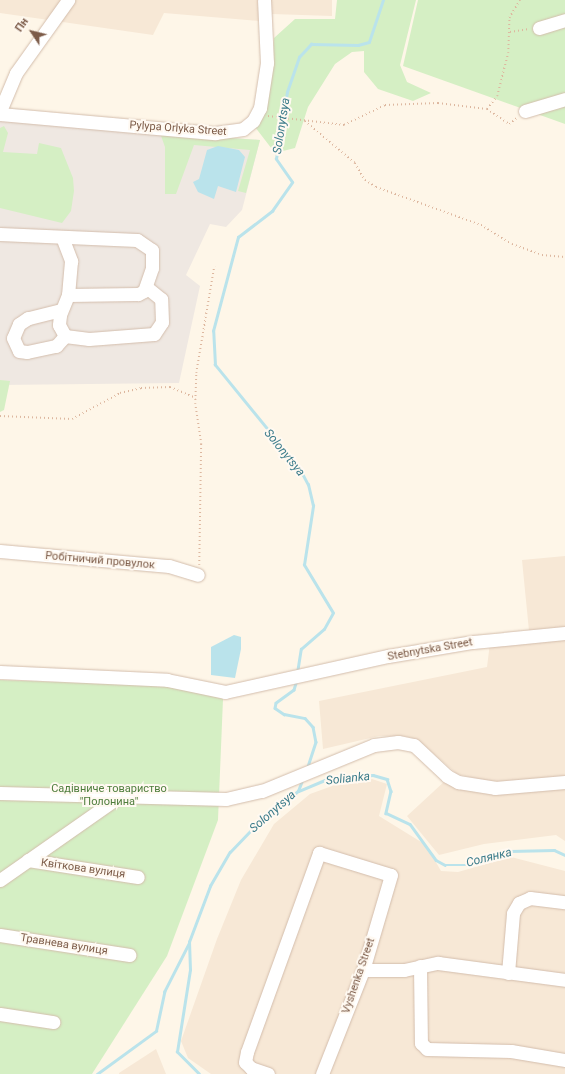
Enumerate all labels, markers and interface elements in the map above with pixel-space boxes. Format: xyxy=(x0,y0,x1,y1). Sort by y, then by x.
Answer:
north arrow xyxy=(12,12,52,52)
text: Пн xyxy=(12,15,31,34)
water label: Solonytsya xyxy=(270,97,294,155)
street label: Pylypa Orlyka Street xyxy=(129,119,227,139)
water label: Solonytsya xyxy=(261,427,307,479)
street label: Робітничий провулок xyxy=(45,550,155,572)
street label: Stebnytska Street xyxy=(387,636,473,664)
water label: Solianka xyxy=(325,770,371,788)
park label: Садівниче товариство "Полонина" xyxy=(51,783,167,809)
water label: Solonytsya xyxy=(247,788,299,836)
water label: Солянка xyxy=(465,845,513,871)
street label: Квіткова вулиця xyxy=(40,857,126,881)
street label: Травнева вулиця xyxy=(19,932,109,958)
street label: Vyshenka Street xyxy=(340,936,378,1016)

